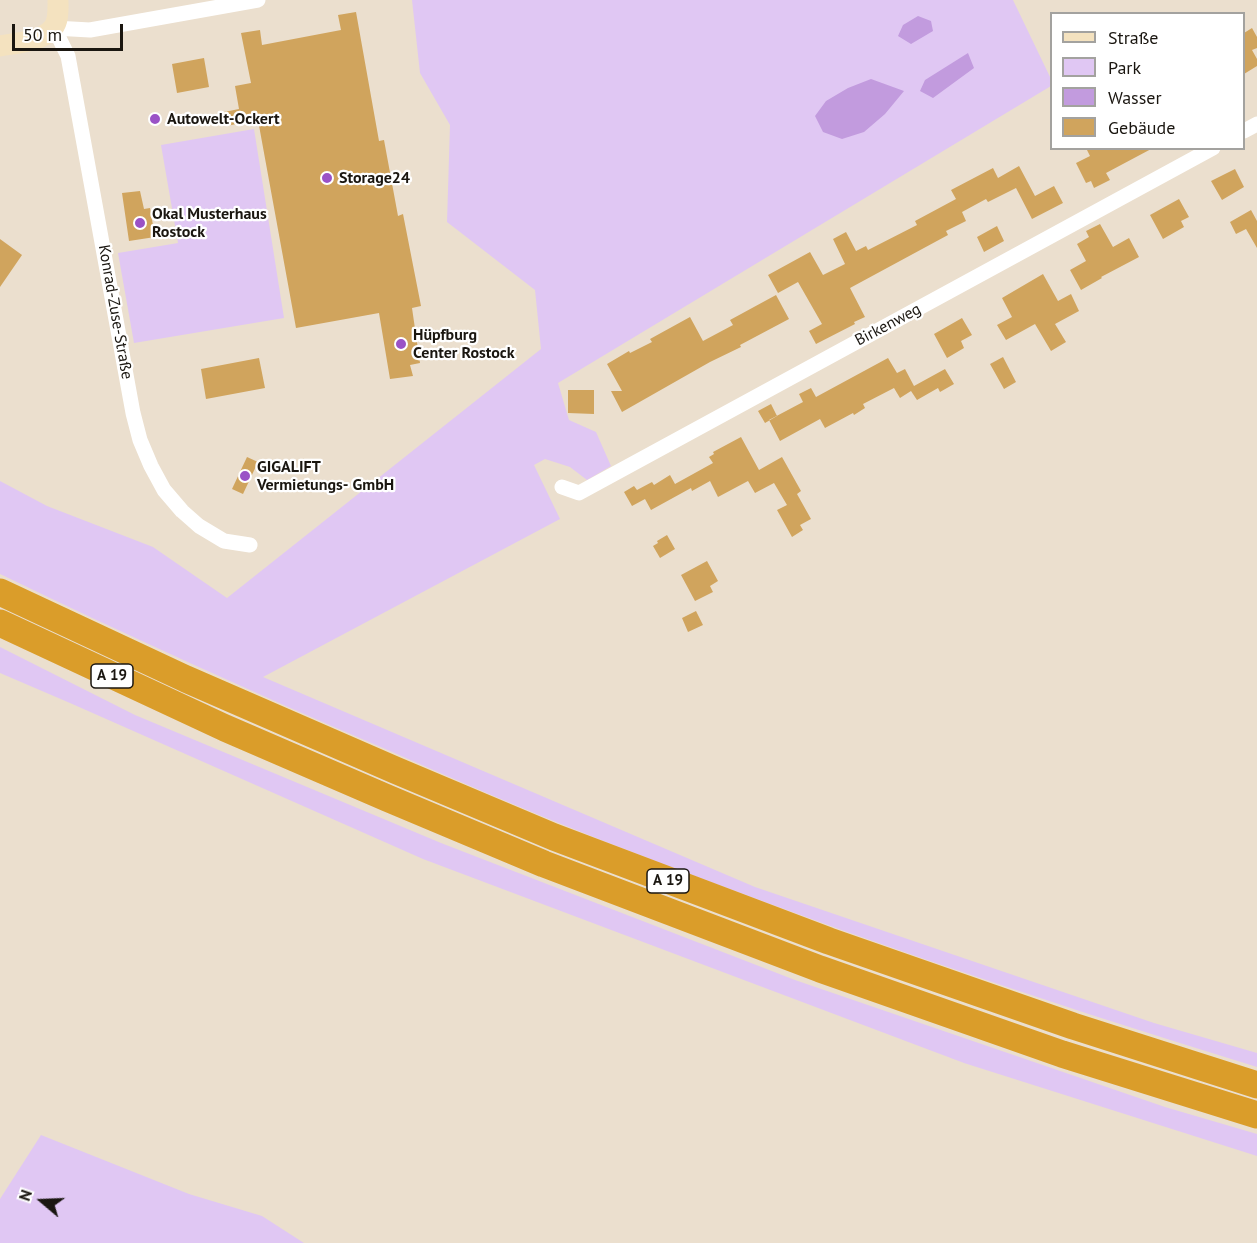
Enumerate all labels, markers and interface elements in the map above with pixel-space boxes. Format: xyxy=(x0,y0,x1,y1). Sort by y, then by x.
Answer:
scale bar xyxy=(15,12,126,50)
legend xyxy=(1050,12,1245,150)
text: 50 m xyxy=(23,23,62,46)
text: Straße xyxy=(1108,26,1159,49)
text: Park xyxy=(1108,56,1141,79)
text: Wasser xyxy=(1108,86,1162,109)
place label: Autowelt-Ockert xyxy=(167,109,280,129)
marker: Autowelt-Ockert xyxy=(148,112,162,126)
text: Gebäude xyxy=(1108,116,1175,139)
place label: Storage24 xyxy=(339,168,410,188)
marker: Storage24 xyxy=(320,171,334,185)
place label: Okal Musterhaus Rostock xyxy=(152,204,267,242)
marker: Okal Musterhaus Rostock xyxy=(133,216,147,230)
street label: Konrad-Zuse-Straße xyxy=(94,243,136,381)
street label: Birkenweg xyxy=(852,300,924,350)
place label: Hüpfburg Center Rostock xyxy=(413,325,515,363)
marker: Hüpfburg Center Rostock xyxy=(394,337,408,351)
place label: GIGALIFT Vermietungs- GmbH xyxy=(257,457,394,495)
marker: GIGALIFT Vermietungs- GmbH xyxy=(238,469,252,483)
road number: A 19 xyxy=(91,664,133,688)
road number: A 19 xyxy=(647,869,689,893)
north arrow xyxy=(12,1171,72,1231)
text: N xyxy=(14,1187,36,1203)

